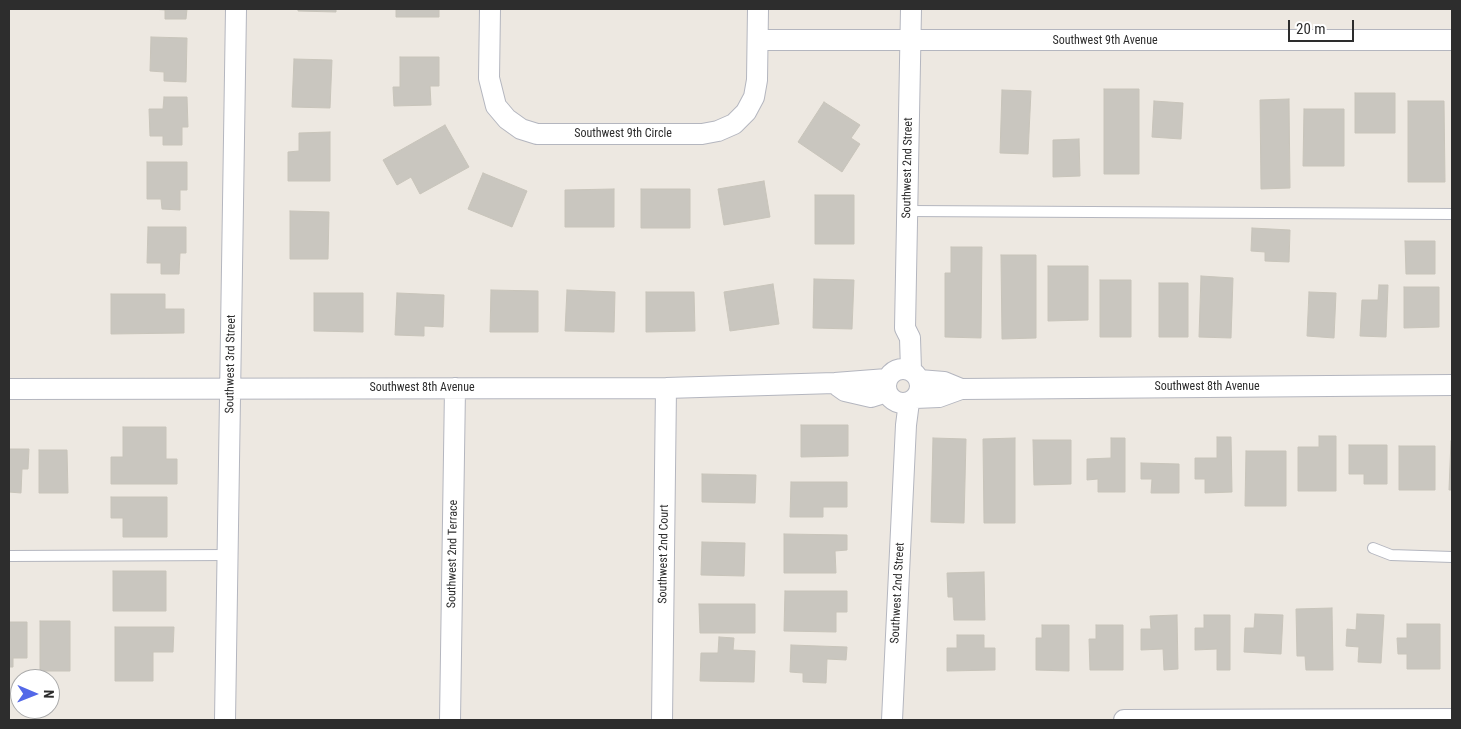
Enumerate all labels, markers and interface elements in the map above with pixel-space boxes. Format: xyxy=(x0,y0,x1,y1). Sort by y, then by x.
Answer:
scale bar xyxy=(1291,10,1357,42)
text: 20 m xyxy=(1296,20,1326,38)
street label: Southwest 9th Avenue xyxy=(1052,34,1158,48)
street label: Southwest 2nd Street xyxy=(900,117,916,219)
street label: Southwest 9th Circle xyxy=(574,127,672,141)
street label: Southwest 3rd Street xyxy=(223,314,239,414)
street label: Southwest 8th Avenue xyxy=(1154,380,1260,394)
street label: Southwest 8th Avenue xyxy=(369,381,475,395)
street label: Southwest 2nd Terrace xyxy=(445,500,461,608)
street label: Southwest 2nd Court xyxy=(656,504,672,604)
street label: Southwest 2nd Street xyxy=(888,542,908,644)
north arrow xyxy=(10,669,60,719)
text: N xyxy=(41,690,57,699)

